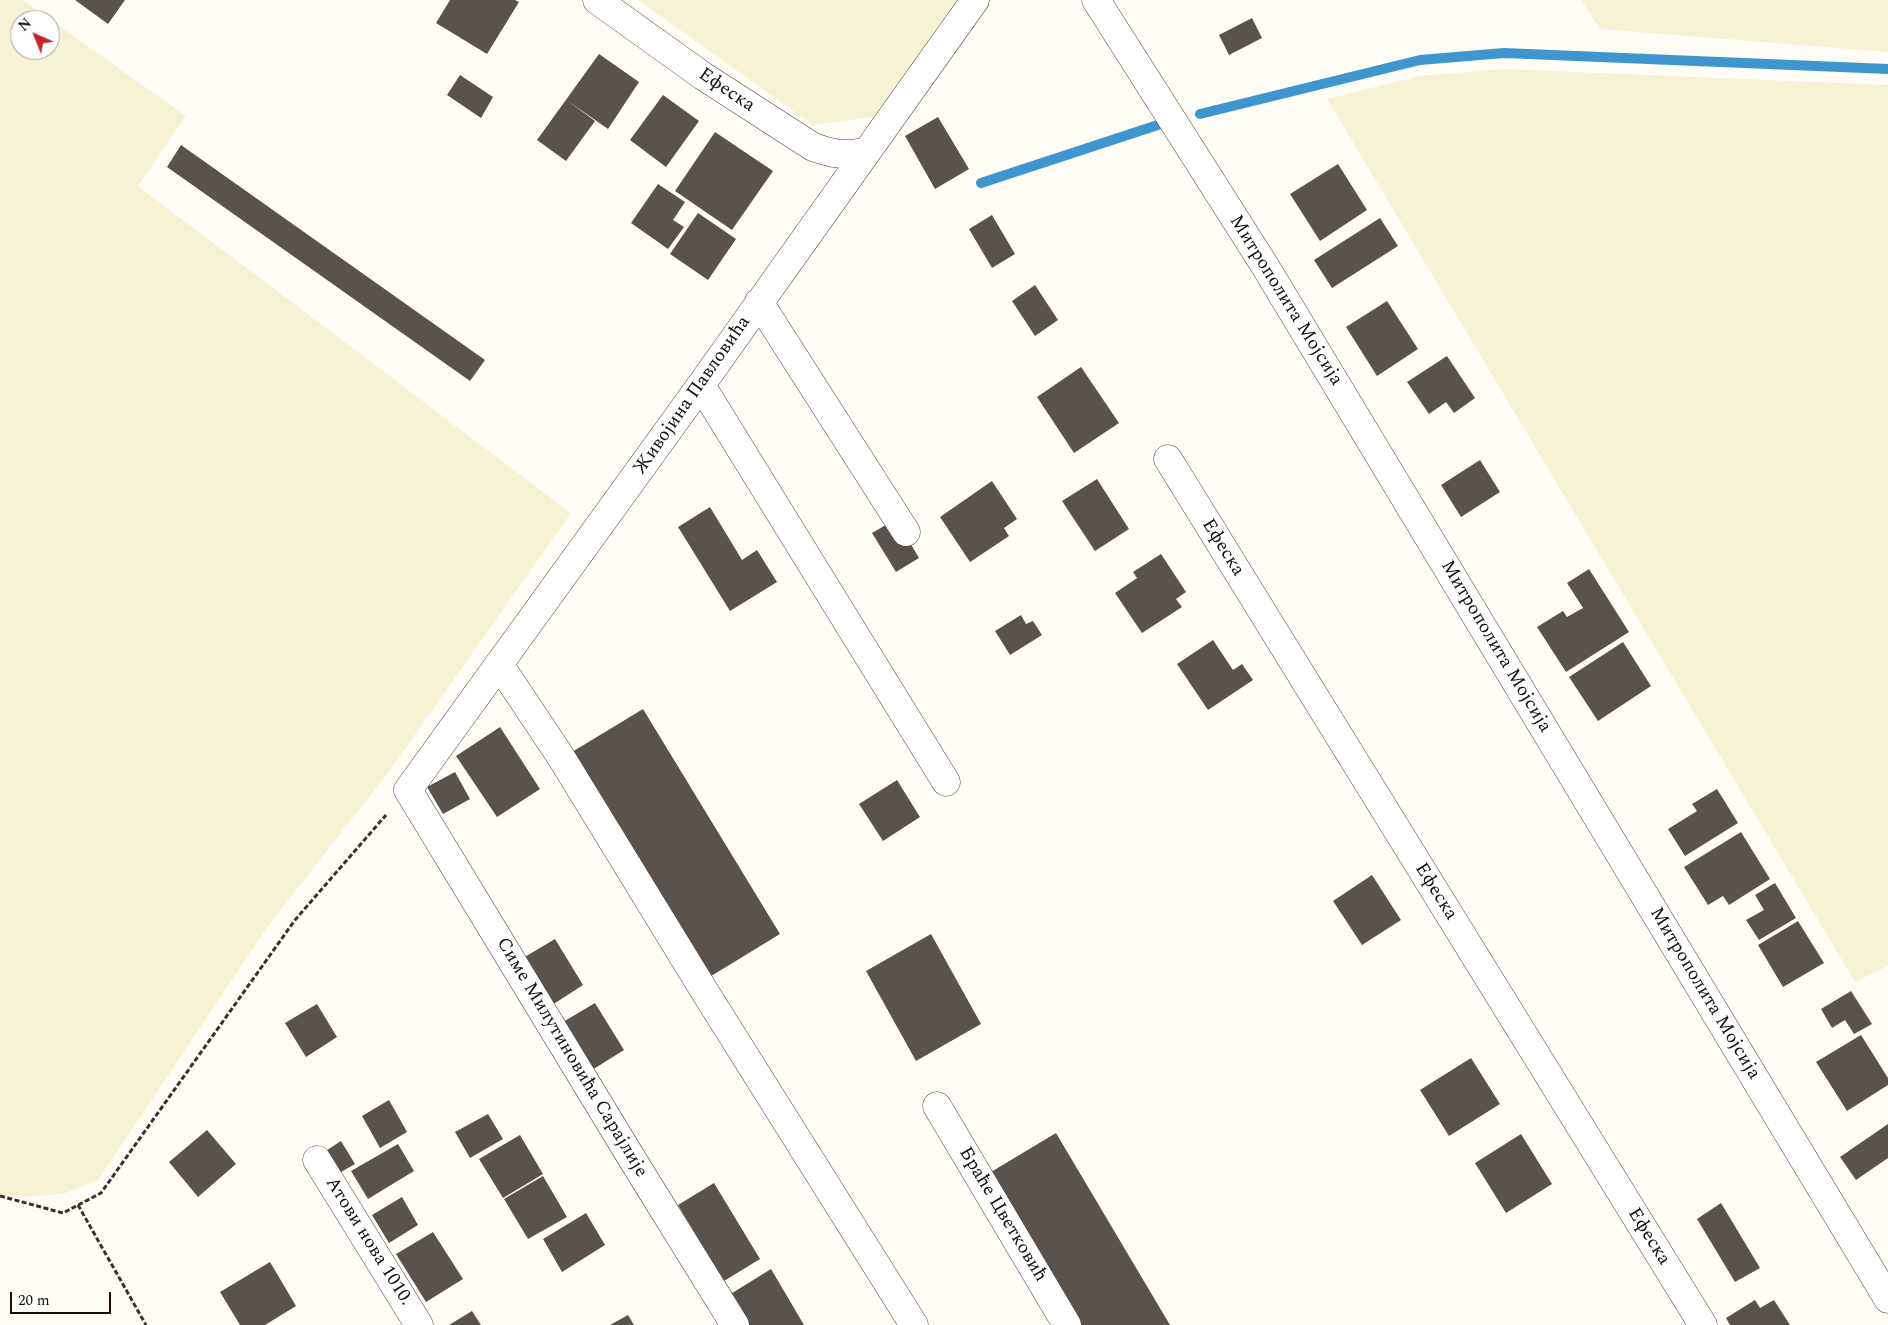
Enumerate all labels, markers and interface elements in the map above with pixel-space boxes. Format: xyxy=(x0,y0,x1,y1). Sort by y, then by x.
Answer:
north arrow xyxy=(10,10,60,60)
text: N xyxy=(14,13,36,36)
street label: Ефеска xyxy=(693,64,759,118)
street label: Митрополита Мојсија xyxy=(1223,212,1347,390)
street label: Живојина Павловића xyxy=(630,312,756,480)
street label: Ефеска xyxy=(1196,515,1248,581)
street label: Митрополита Мојсија xyxy=(1435,557,1555,737)
street label: Ефеска xyxy=(1409,859,1461,925)
street label: Митрополита Мојсија xyxy=(1644,904,1764,1084)
street label: Симе Милутиновића Сарајлије xyxy=(490,934,652,1182)
street label: Браће Цветковић xyxy=(953,1143,1051,1287)
street label: Атови нова 1010. xyxy=(319,1174,417,1310)
street label: Ефеска xyxy=(1622,1204,1674,1270)
scale bar xyxy=(12,1282,114,1314)
text: 20 m xyxy=(18,1289,50,1312)

